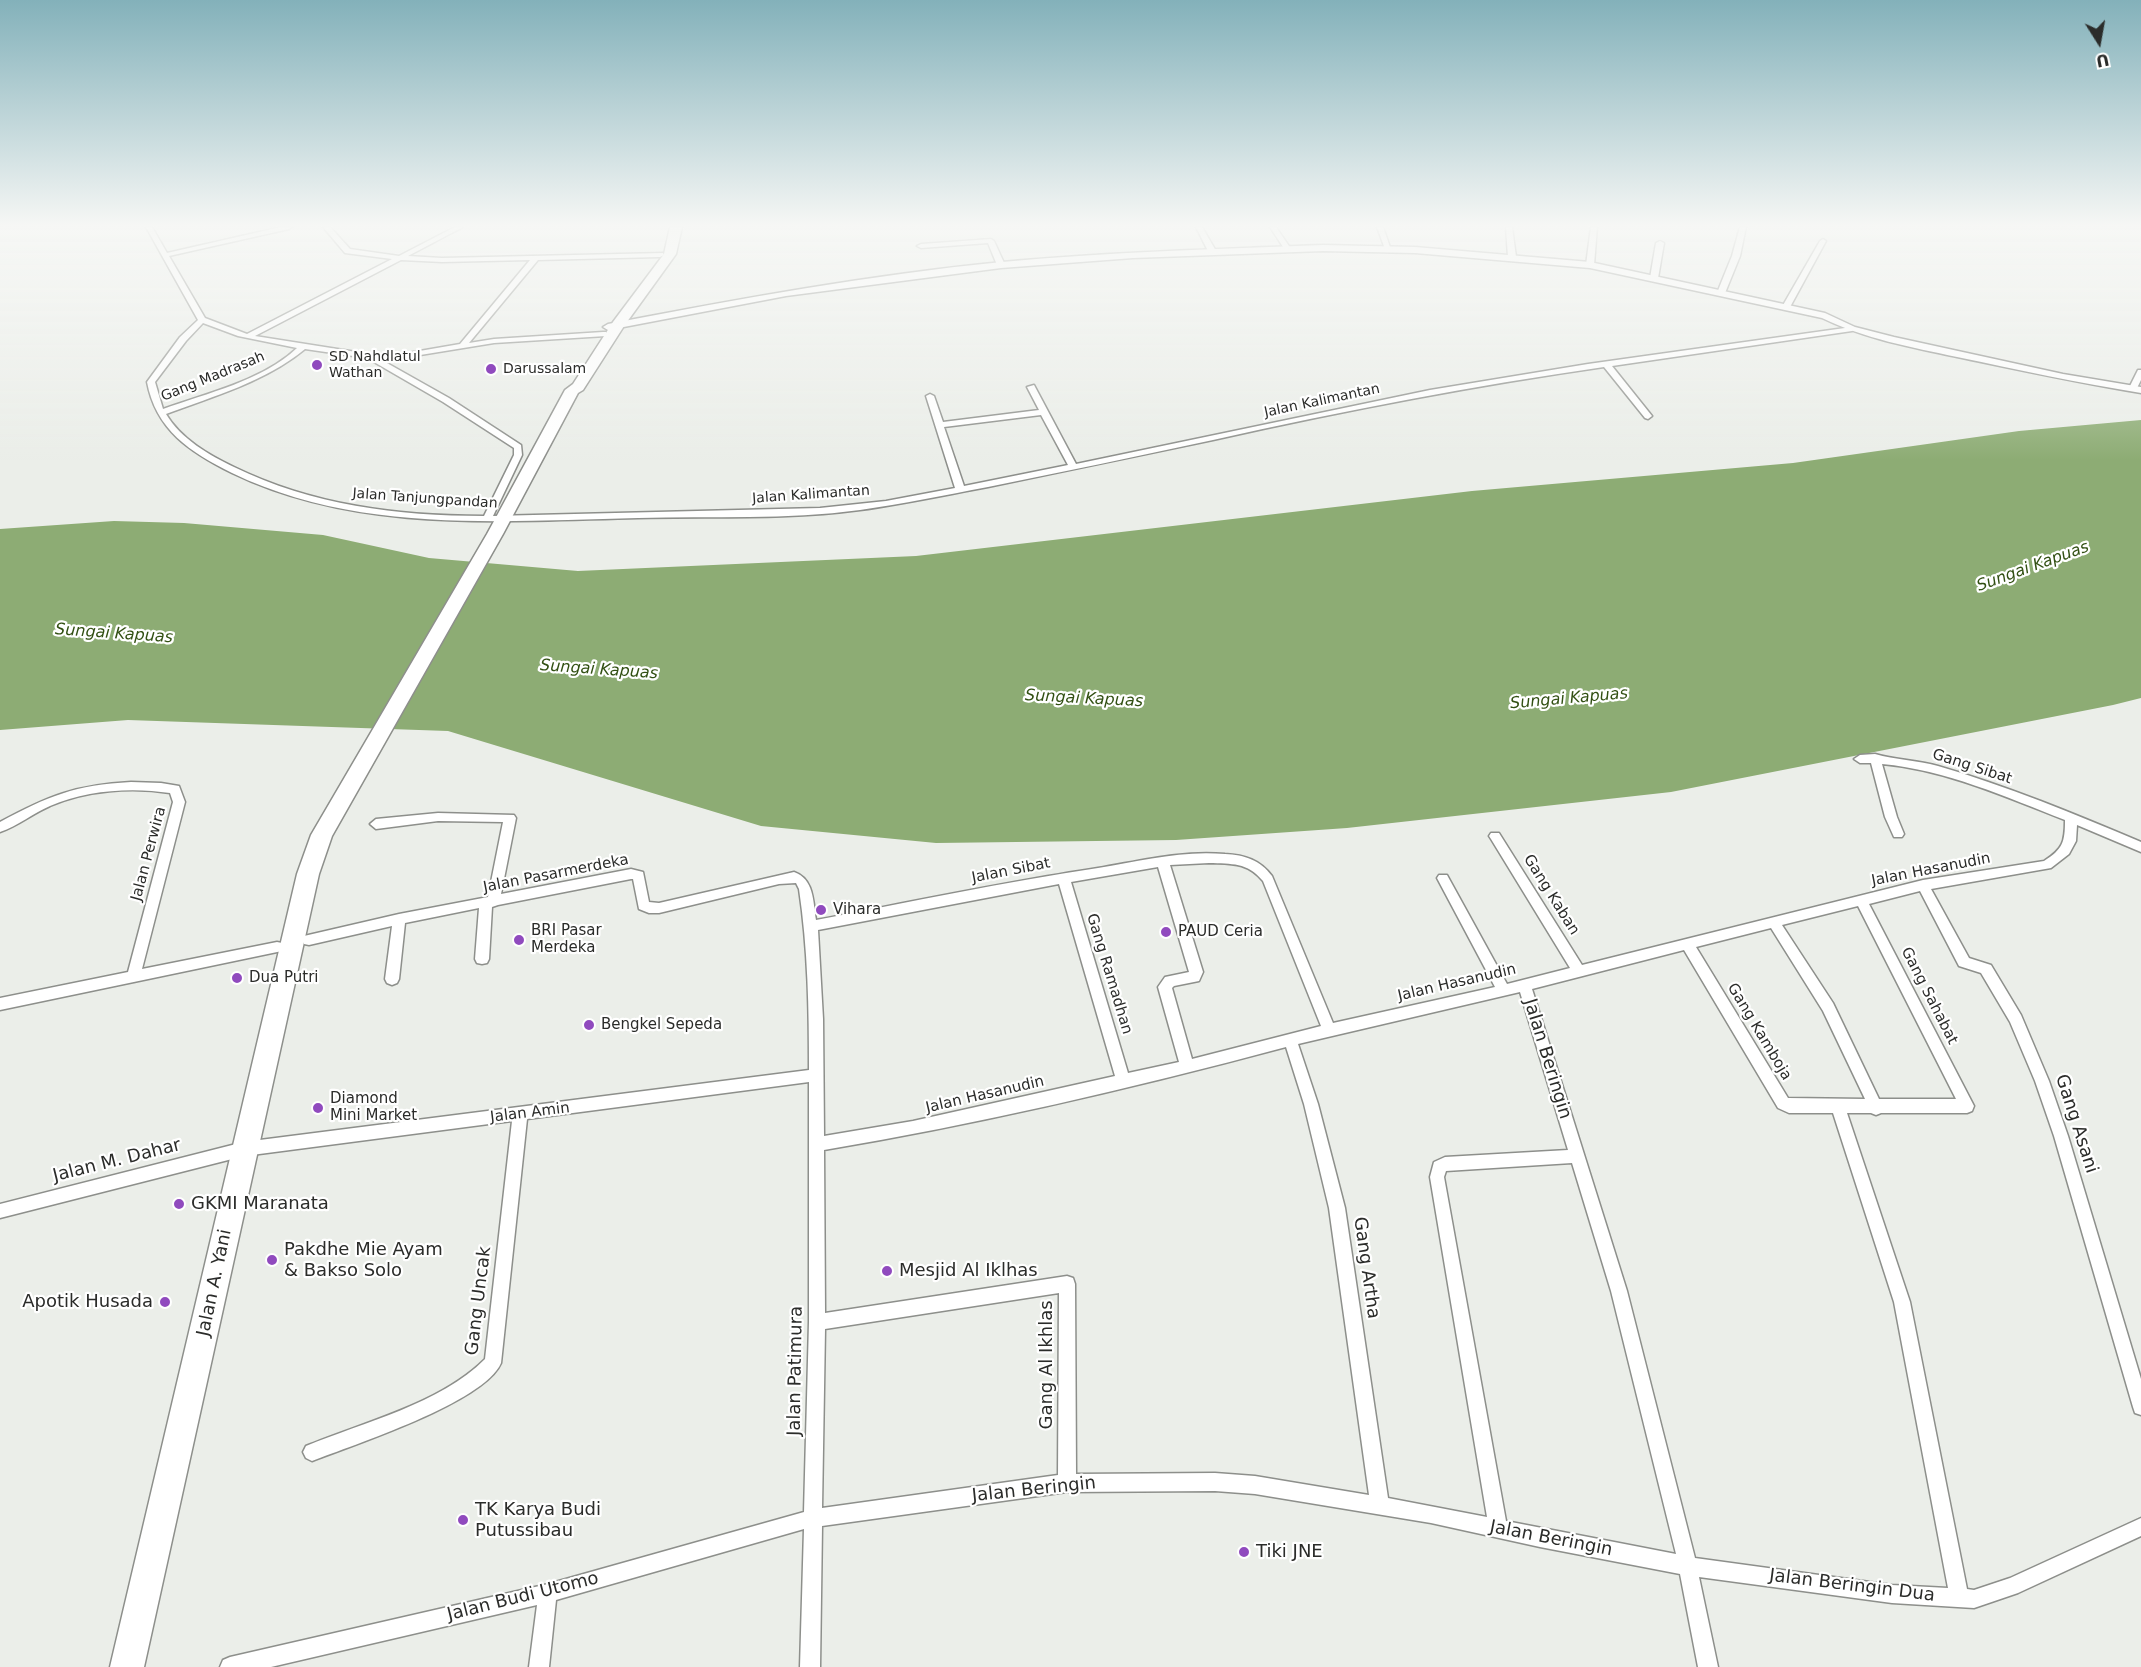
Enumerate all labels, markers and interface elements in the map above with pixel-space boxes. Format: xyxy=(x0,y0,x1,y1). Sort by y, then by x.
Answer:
north arrow xyxy=(2069,12,2129,72)
text: U xyxy=(2094,50,2111,71)
street label: Gang Madrasah xyxy=(159,349,267,405)
place label: SD Nahdlatul Wathan xyxy=(329,349,421,382)
marker: SD Nahdlatul Wathan xyxy=(310,358,324,372)
place label: Darussalam xyxy=(503,361,586,377)
marker: Darussalam xyxy=(484,362,498,376)
street label: Jalan Kalimantan xyxy=(1263,381,1381,421)
street label: Jalan Kalimantan xyxy=(752,483,870,507)
street label: Jalan Tanjungpandan xyxy=(352,486,498,512)
water label: Sungai Kapuas xyxy=(1974,538,2092,596)
water label: Sungai Kapuas xyxy=(54,620,174,648)
water label: Sungai Kapuas xyxy=(539,656,659,684)
water label: Sungai Kapuas xyxy=(1509,684,1629,714)
water label: Sungai Kapuas xyxy=(1025,686,1143,712)
street label: Gang Sibat xyxy=(1930,746,2014,788)
street label: Jalan Perwira xyxy=(128,805,170,903)
street label: Jalan Hasanudin xyxy=(1870,850,1992,890)
street label: Jalan Pasarmerdeka xyxy=(482,851,630,897)
street label: Gang Kaban xyxy=(1519,851,1583,939)
street label: Jalan Sibat xyxy=(970,855,1052,887)
place label: Vihara xyxy=(833,901,881,919)
marker: Vihara xyxy=(814,903,828,917)
street label: Gang Ramadhan xyxy=(1082,911,1136,1037)
place label: BRI Pasar Merdeka xyxy=(531,922,602,957)
place label: PAUD Ceria xyxy=(1178,923,1263,941)
marker: PAUD Ceria xyxy=(1159,925,1173,939)
marker: BRI Pasar Merdeka xyxy=(512,933,526,947)
street label: Gang Sahabat xyxy=(1897,944,1961,1048)
street label: Jalan Hasanudin xyxy=(1396,961,1518,1005)
place label: Dua Putri xyxy=(249,969,319,987)
marker: Dua Putri xyxy=(230,971,244,985)
street label: Gang Kamboja xyxy=(1723,980,1795,1084)
street label: Jalan Beringin xyxy=(1518,996,1576,1122)
place label: Bengkel Sepeda xyxy=(601,1016,722,1034)
marker: Bengkel Sepeda xyxy=(582,1018,596,1032)
street label: Gang Asani xyxy=(2050,1072,2102,1176)
street label: Jalan Hasanudin xyxy=(924,1073,1046,1117)
place label: Diamond Mini Market xyxy=(330,1090,417,1125)
street label: Jalan Amin xyxy=(489,1099,571,1127)
marker: Diamond Mini Market xyxy=(311,1101,325,1115)
street label: Jalan M. Dahar xyxy=(51,1135,183,1187)
place label: GKMI Maranata xyxy=(191,1193,329,1215)
marker: GKMI Maranata xyxy=(172,1197,186,1211)
street label: Gang Artha xyxy=(1348,1216,1384,1320)
street label: Jalan A. Yani xyxy=(193,1227,237,1339)
place label: Pakdhe Mie Ayam & Bakso Solo xyxy=(284,1239,443,1282)
street label: Gang Uncak xyxy=(462,1245,496,1357)
marker: Pakdhe Mie Ayam & Bakso Solo xyxy=(265,1253,279,1267)
place label: Mesjid Al Iklhas xyxy=(899,1260,1038,1282)
marker: Mesjid Al Iklhas xyxy=(880,1264,894,1278)
place label: Apotik Husada xyxy=(22,1291,153,1313)
marker: Apotik Husada xyxy=(158,1295,172,1309)
street label: Gang Al Ikhlas xyxy=(1036,1300,1058,1430)
street label: Jalan Patimura xyxy=(784,1306,808,1436)
street label: Jalan Beringin xyxy=(971,1473,1097,1507)
place label: TK Karya Budi Putussibau xyxy=(475,1499,601,1541)
marker: TK Karya Budi Putussibau xyxy=(456,1513,470,1527)
street label: Jalan Beringin xyxy=(1488,1517,1614,1561)
place label: Tiki JNE xyxy=(1256,1541,1323,1563)
marker: Tiki JNE xyxy=(1237,1545,1251,1559)
street label: Jalan Beringin Dua xyxy=(1768,1565,1936,1607)
street label: Jalan Budi Utomo xyxy=(445,1568,601,1626)

